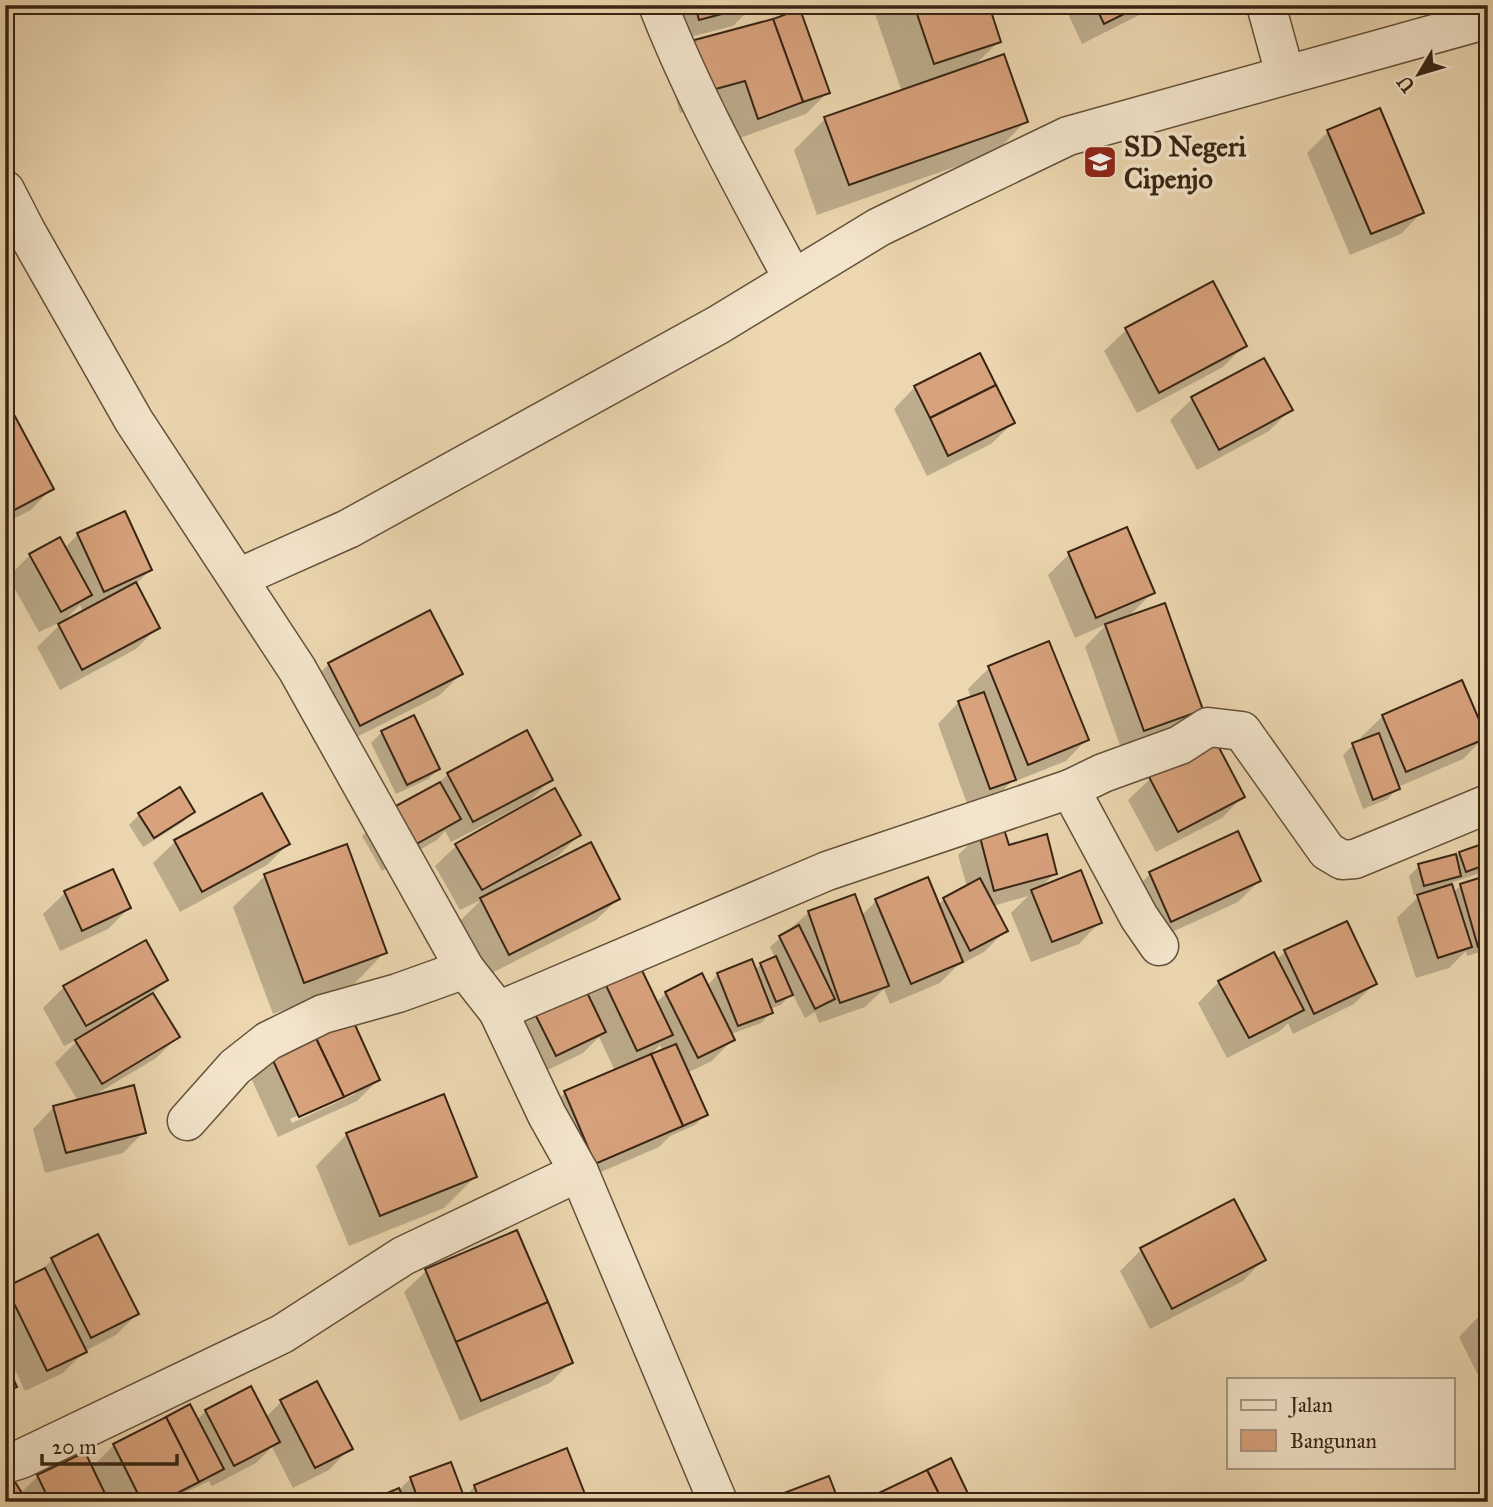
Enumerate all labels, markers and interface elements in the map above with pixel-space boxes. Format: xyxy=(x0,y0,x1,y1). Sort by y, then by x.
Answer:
north arrow xyxy=(1384,38,1454,108)
text: U xyxy=(1392,70,1420,97)
place label: SD Negeri Cipenjo xyxy=(1124,129,1246,196)
school or university icon: SD Negeri Cipenjo xyxy=(1081,143,1119,181)
legend xyxy=(1227,1378,1454,1468)
text: Jalan xyxy=(1288,1392,1333,1418)
scale bar xyxy=(42,1423,177,1467)
text: Bangunan xyxy=(1290,1428,1377,1454)
text: 20 m xyxy=(52,1434,97,1460)

